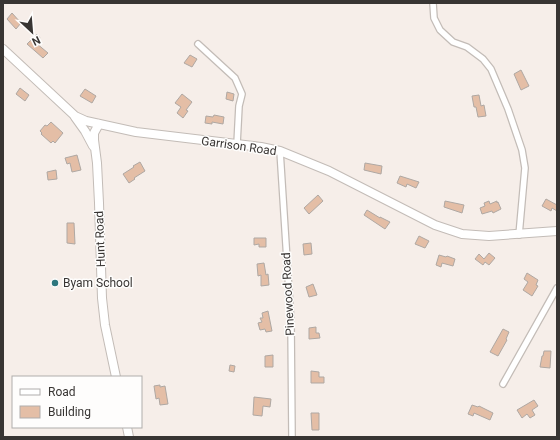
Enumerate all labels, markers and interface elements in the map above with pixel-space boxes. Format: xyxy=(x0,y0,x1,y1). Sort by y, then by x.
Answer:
north arrow xyxy=(12,12,52,52)
text: N xyxy=(30,33,43,48)
street label: Garrison Road xyxy=(200,134,278,158)
street label: Hunt Road xyxy=(92,211,108,267)
street label: Pinewood Road xyxy=(279,252,297,336)
place label: Byam School xyxy=(63,276,133,290)
marker: Byam School xyxy=(50,278,60,288)
legend xyxy=(12,376,142,428)
text: Road xyxy=(48,385,76,399)
text: Building xyxy=(48,405,91,419)

